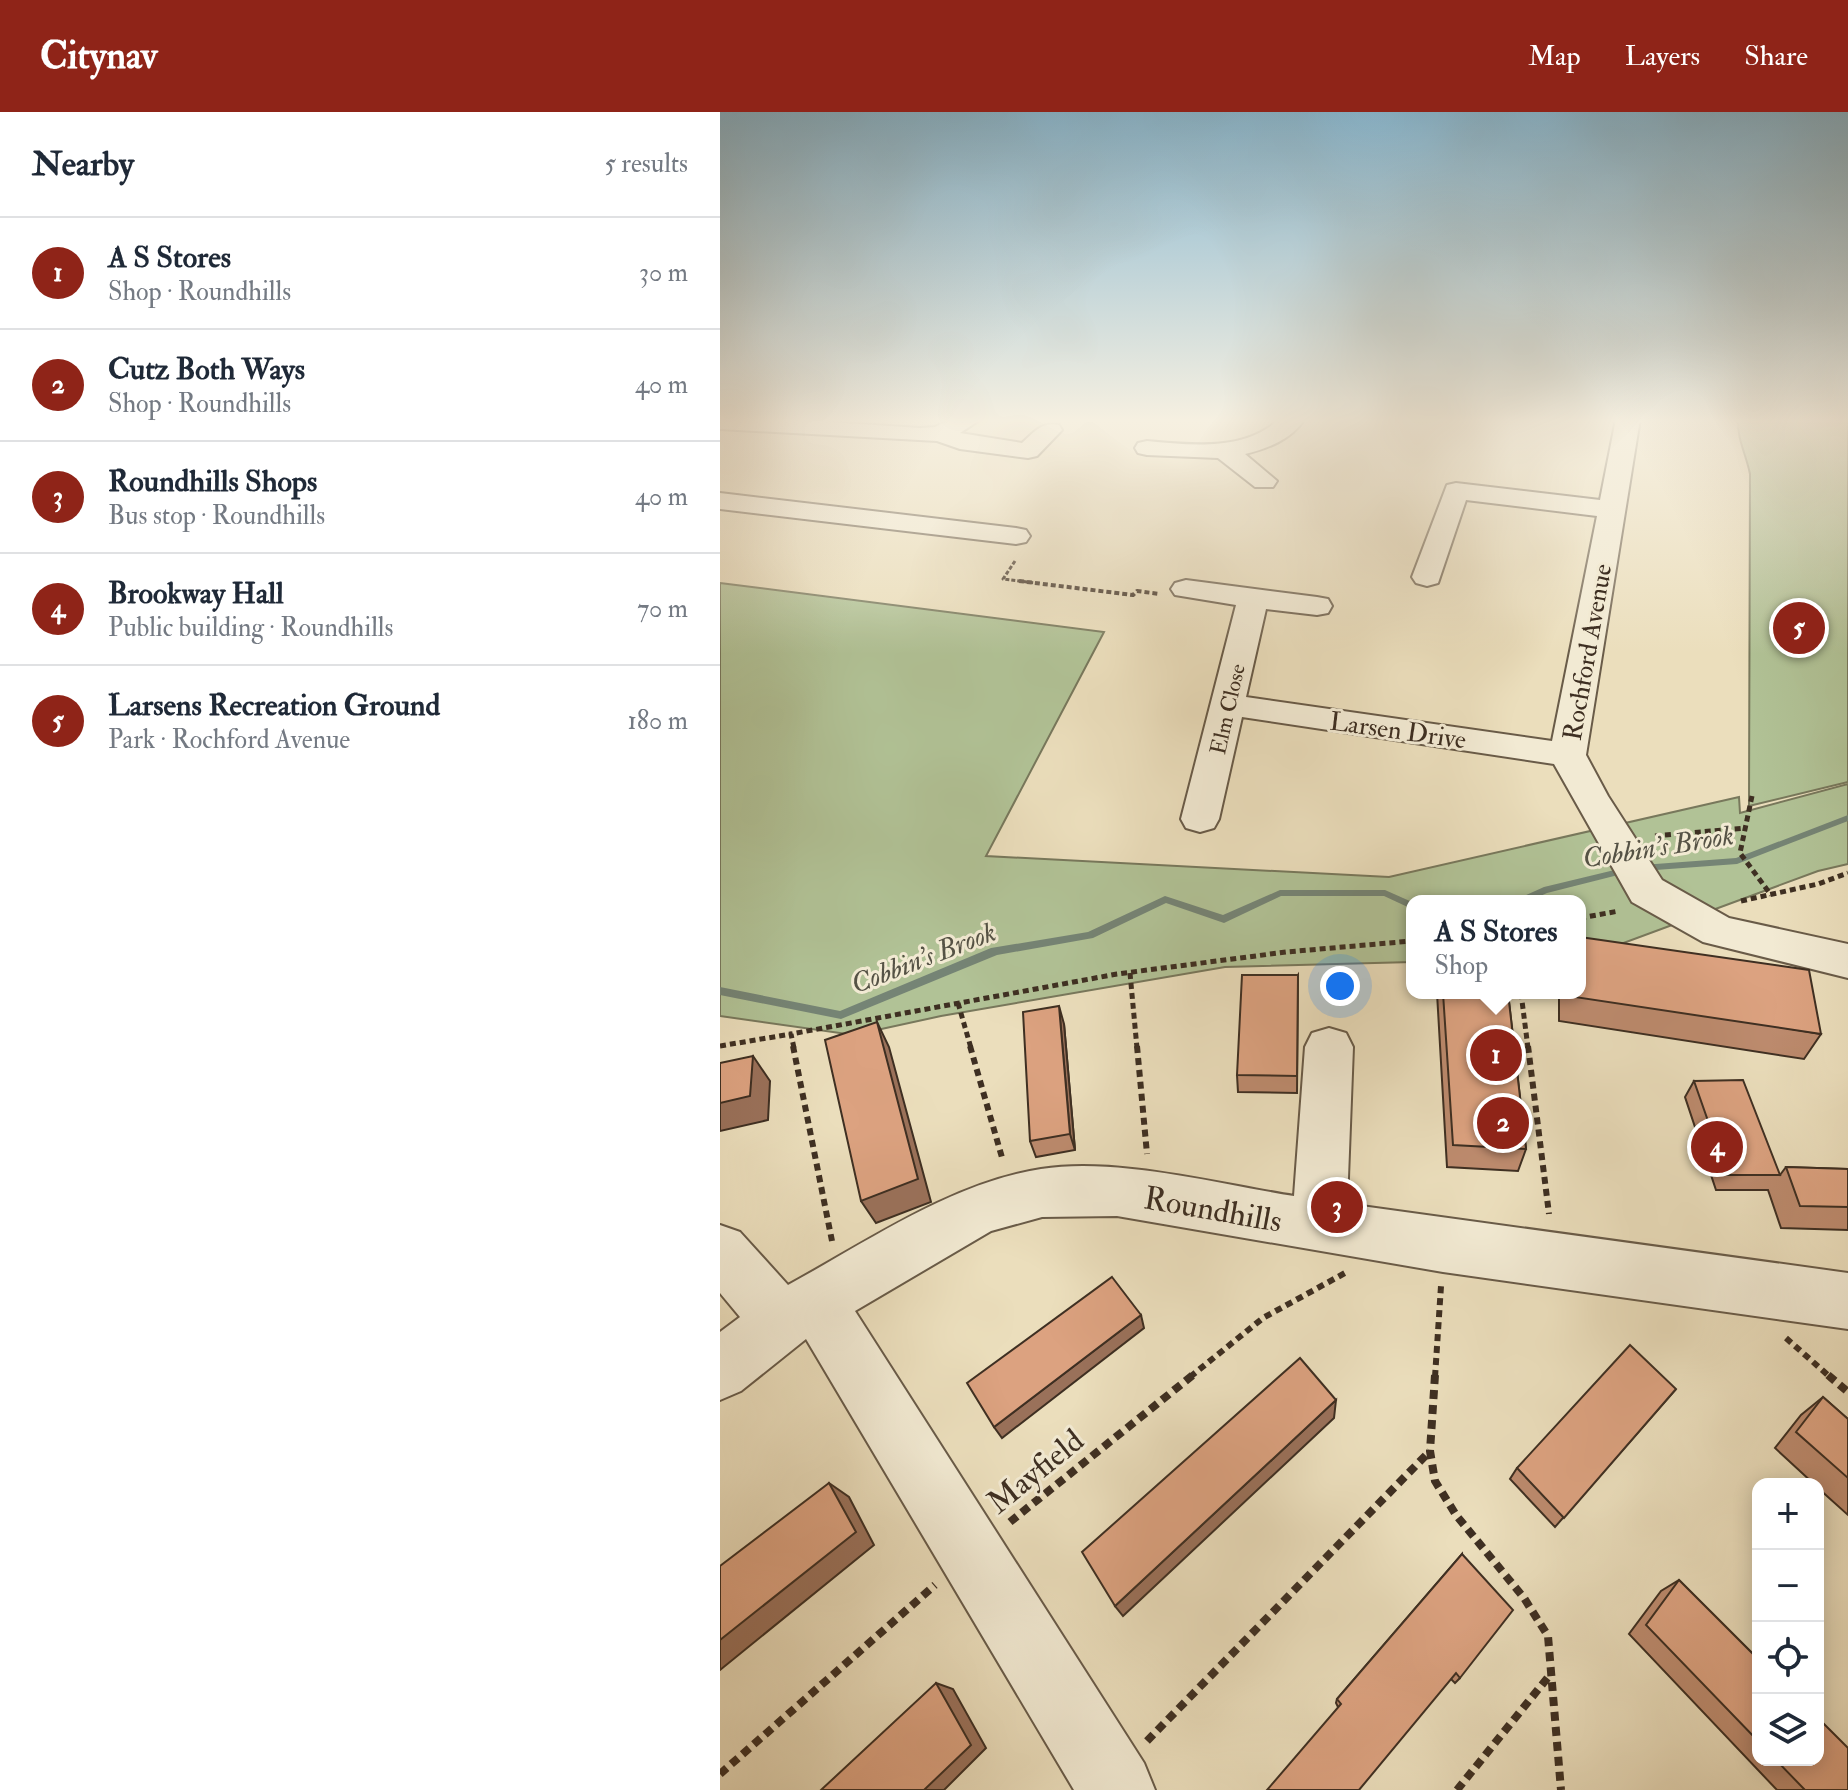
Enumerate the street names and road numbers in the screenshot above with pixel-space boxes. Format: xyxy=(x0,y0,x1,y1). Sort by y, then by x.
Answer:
street label: Rochford Avenue xyxy=(1557,561,1619,743)
street label: Elm Close xyxy=(1204,661,1252,757)
street label: Larsen Drive xyxy=(1328,706,1468,756)
street label: Roundhills xyxy=(1141,1178,1285,1242)
street label: Mayfield xyxy=(979,1421,1092,1523)

